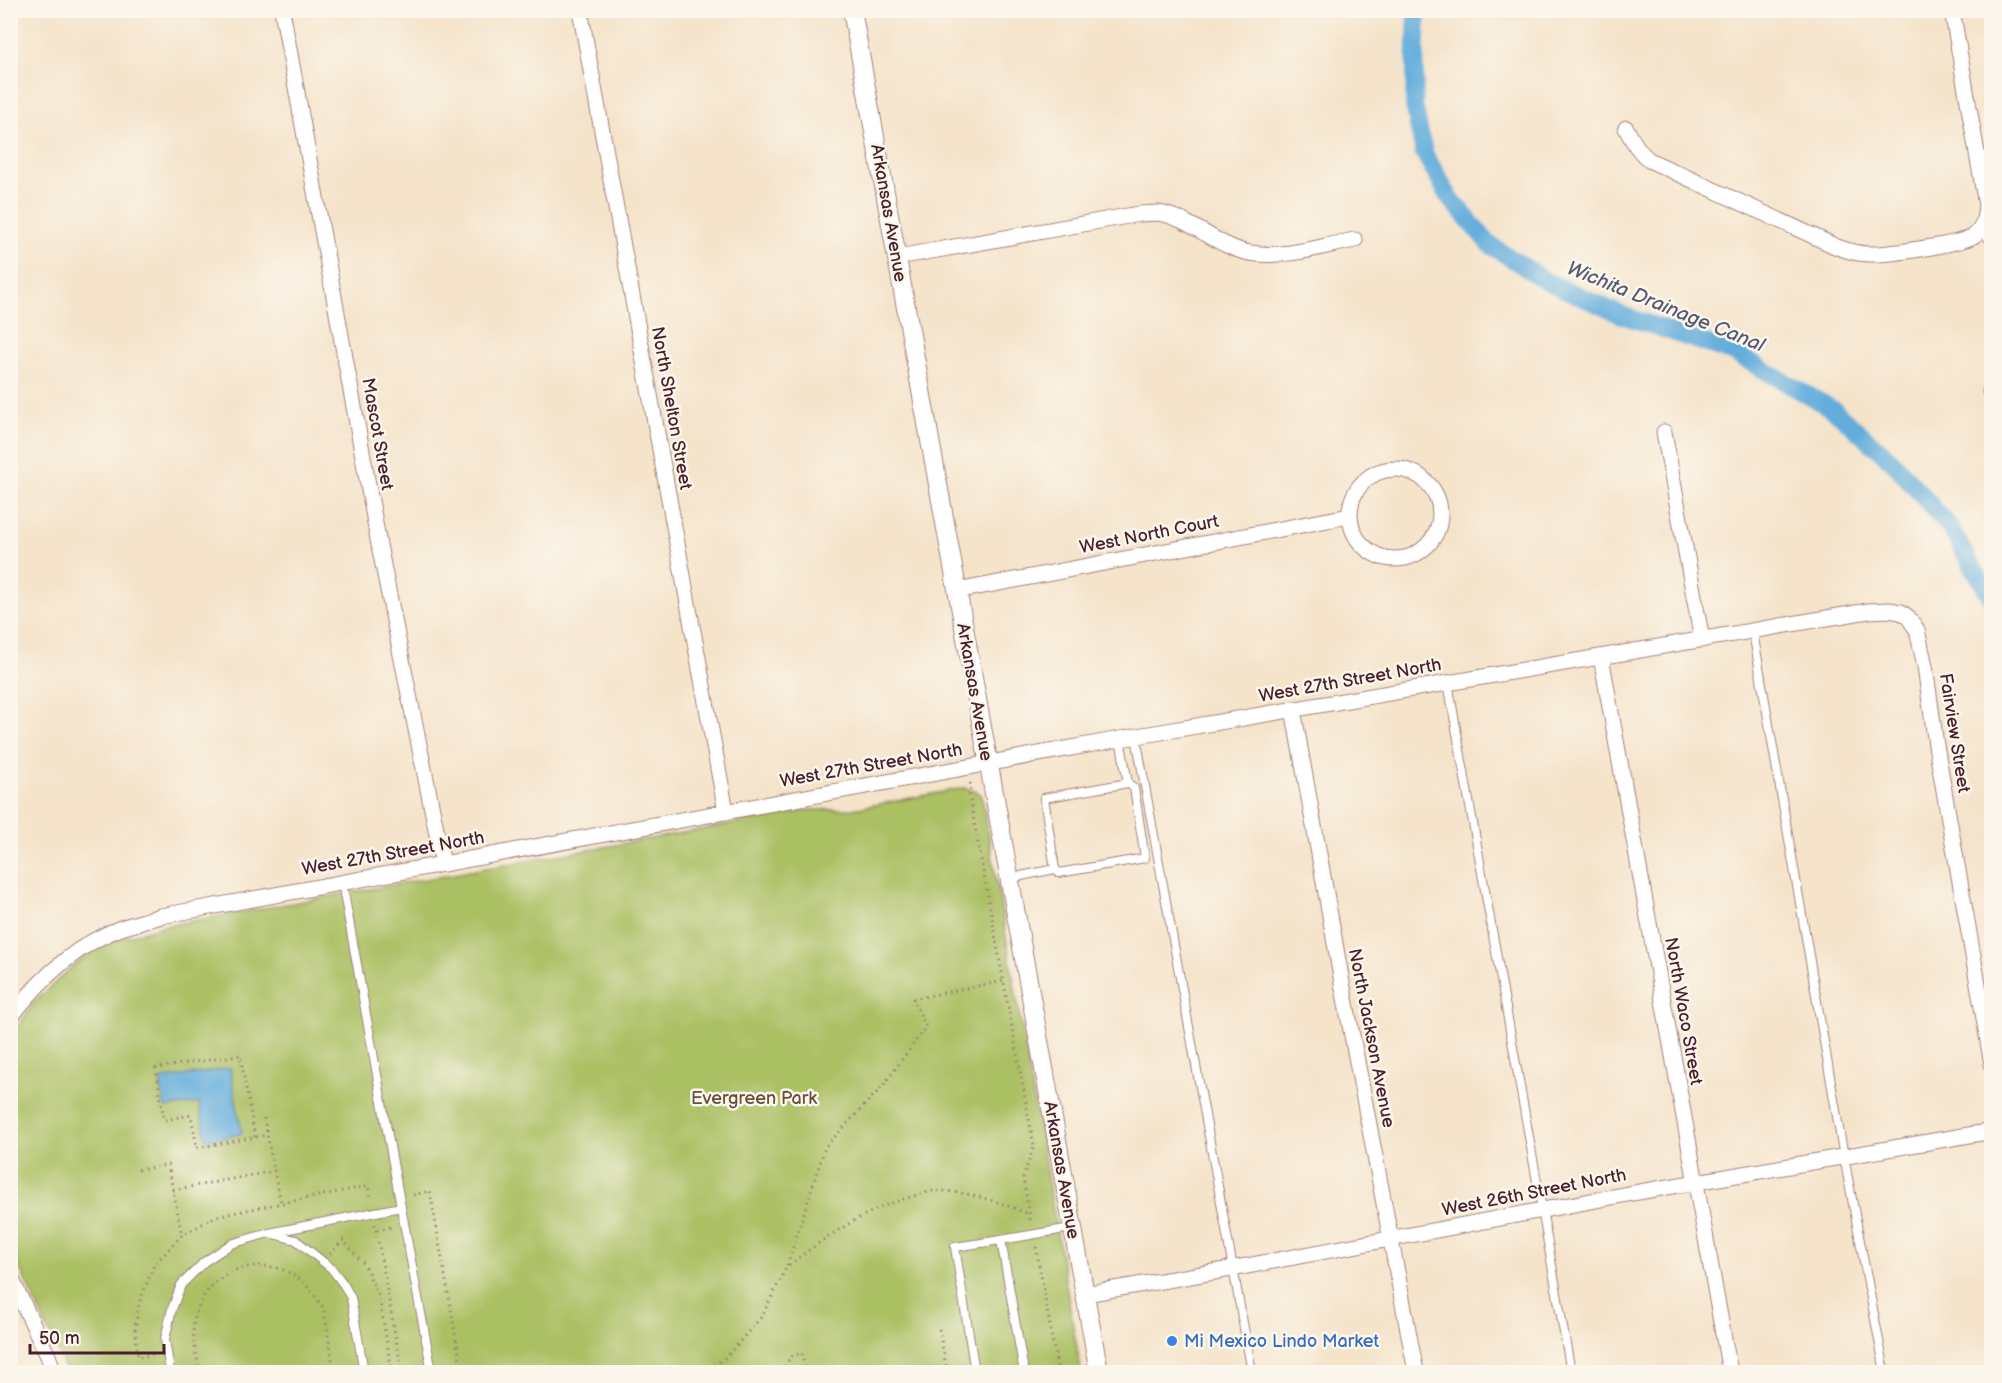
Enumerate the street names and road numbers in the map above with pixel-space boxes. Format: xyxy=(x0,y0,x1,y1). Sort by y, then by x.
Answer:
street label: Arkansas Avenue xyxy=(866,143,911,284)
street label: North Shelton Street xyxy=(647,325,696,492)
street label: Mascot Street xyxy=(357,376,398,492)
street label: West North Court xyxy=(1078,511,1221,558)
street label: Arkansas Avenue xyxy=(952,622,997,763)
street label: West 27th Street North xyxy=(1257,654,1443,707)
street label: Fairview Street xyxy=(1935,672,1974,795)
street label: West 27th Street North xyxy=(778,739,964,792)
street label: West 27th Street North xyxy=(300,827,486,880)
street label: North Waco Street xyxy=(1660,936,1707,1087)
street label: North Jackson Avenue xyxy=(1344,947,1399,1130)
street label: Arkansas Avenue xyxy=(1039,1100,1084,1241)
street label: West 26th Street North xyxy=(1440,1164,1628,1221)

